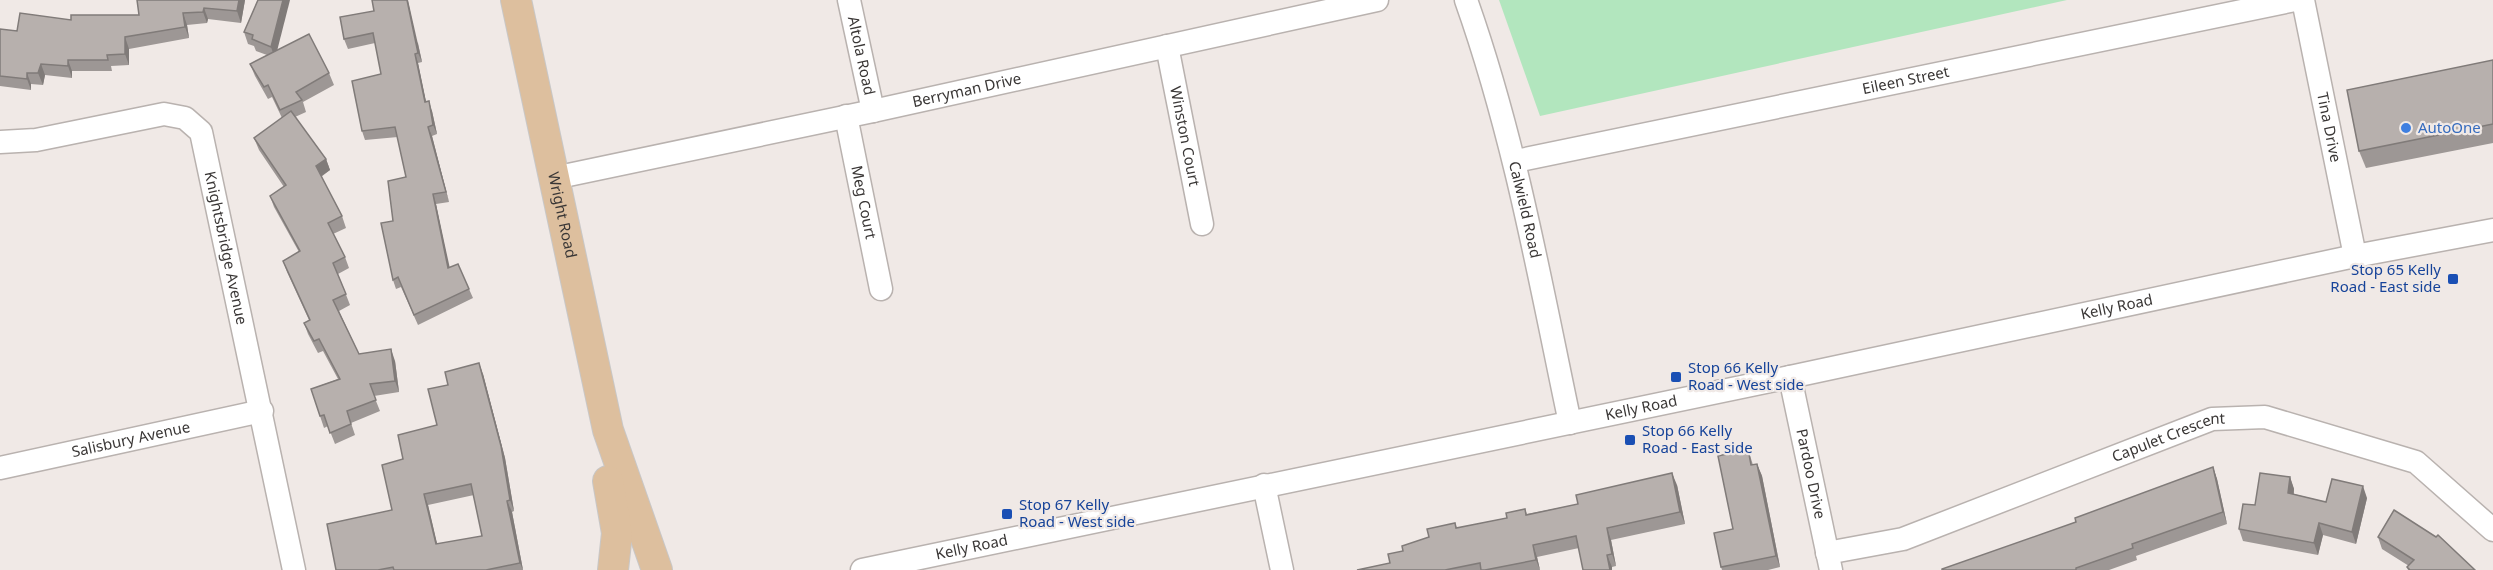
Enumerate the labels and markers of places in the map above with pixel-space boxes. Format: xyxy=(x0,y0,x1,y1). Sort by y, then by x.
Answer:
place label: AutoOne xyxy=(2418,117,2481,137)
marker: AutoOne xyxy=(2399,121,2413,135)
place label: Stop 65 Kelly Road - East side xyxy=(2330,259,2441,296)
marker: Stop 65 Kelly Road - East side xyxy=(2446,272,2460,286)
place label: Stop 66 Kelly Road - West side xyxy=(1688,357,1804,394)
marker: Stop 66 Kelly Road - West side xyxy=(1669,370,1683,384)
place label: Stop 66 Kelly Road - East side xyxy=(1642,420,1753,457)
marker: Stop 66 Kelly Road - East side xyxy=(1623,433,1637,447)
place label: Stop 67 Kelly Road - West side xyxy=(1019,494,1135,531)
marker: Stop 67 Kelly Road - West side xyxy=(1000,507,1014,521)

